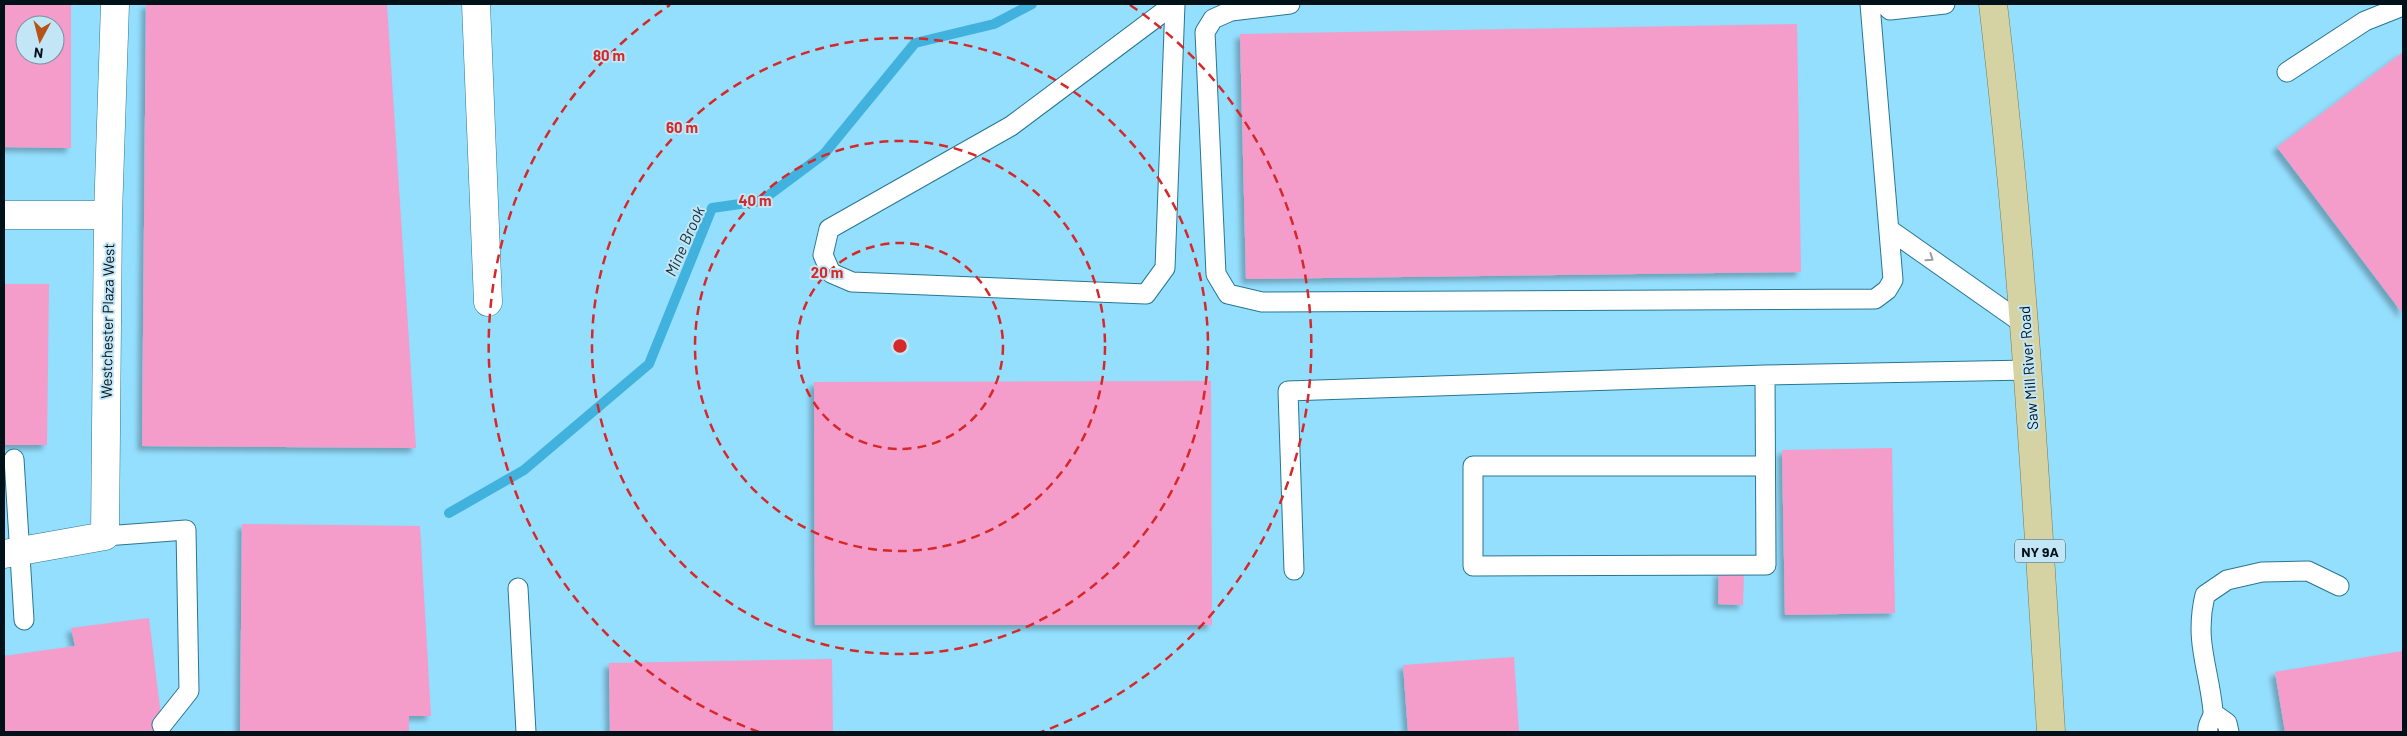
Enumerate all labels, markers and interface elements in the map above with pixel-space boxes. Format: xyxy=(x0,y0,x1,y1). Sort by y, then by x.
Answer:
north arrow xyxy=(15,15,65,65)
text: N xyxy=(33,44,44,62)
text: 80 m xyxy=(593,46,625,64)
text: 60 m xyxy=(666,118,698,136)
text: 40 m xyxy=(738,191,772,209)
water label: Mine Brook xyxy=(660,203,708,279)
street label: Westchester Plaza West xyxy=(97,243,117,399)
one-way arrow xyxy=(1924,252,1934,261)
text: 20 m xyxy=(811,263,843,281)
street label: Saw Mill River Road xyxy=(2015,305,2041,431)
centre of rings xyxy=(891,337,909,355)
road number: NY 9A xyxy=(2015,540,2065,562)

